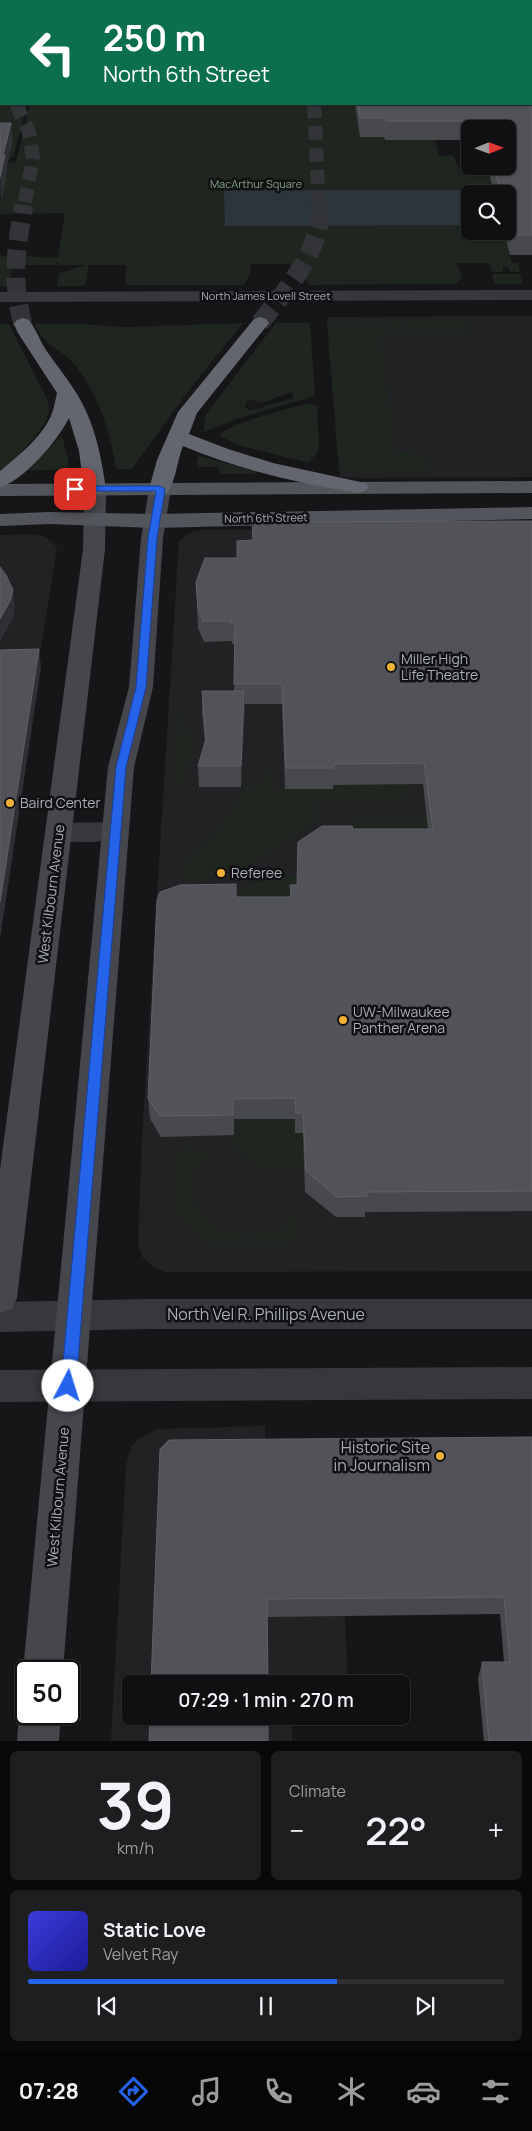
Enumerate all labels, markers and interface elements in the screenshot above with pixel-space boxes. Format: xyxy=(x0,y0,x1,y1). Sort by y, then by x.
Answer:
text: 250 m xyxy=(103,14,206,62)
icon: left xyxy=(20,20,85,85)
text: North 6th Street xyxy=(103,59,270,89)
north arrow xyxy=(461,120,516,175)
map controls xyxy=(461,120,516,240)
park label: MacArthur Square xyxy=(210,176,303,191)
button: search xyxy=(461,185,516,240)
street label: North James Lovell Street xyxy=(201,288,331,303)
pin xyxy=(54,468,96,510)
icon: arrive xyxy=(61,475,89,503)
street label: North 6th Street xyxy=(224,509,308,526)
place label: Miller High Life Theatre xyxy=(401,649,478,684)
marker: Miller High Life Theatre xyxy=(385,661,397,673)
place label: Baird Center xyxy=(20,793,101,812)
marker: Baird Center xyxy=(4,797,16,809)
street label: West Kilbourn Avenue xyxy=(33,823,68,965)
place label: Referee xyxy=(231,863,282,882)
marker: Referee xyxy=(215,867,227,879)
place label: UW-Milwaukee Panther Arena xyxy=(353,1002,450,1037)
marker: UW-Milwaukee Panther Arena xyxy=(337,1014,349,1026)
street label: North Vel R. Phillips Avenue xyxy=(167,1303,365,1325)
position arrow xyxy=(41,1359,93,1411)
street label: West Kilbourn Avenue xyxy=(42,1426,73,1568)
place label: Historic Site in Journalism xyxy=(334,1436,430,1476)
marker: Historic Site in Journalism xyxy=(434,1450,446,1462)
speed limit sign: 50 xyxy=(15,1660,80,1725)
text: 07:29 · 1 min · 270 m xyxy=(178,1687,354,1713)
text: 39 xyxy=(96,1760,175,1849)
text: Climate xyxy=(289,1780,346,1802)
text: 22° xyxy=(365,1804,427,1856)
text: − xyxy=(289,1811,304,1849)
text: + xyxy=(488,1811,504,1849)
text: km/h xyxy=(117,1837,154,1859)
text: Static Love xyxy=(103,1917,206,1943)
text: Velvet Ray xyxy=(103,1943,179,1965)
icon: previous xyxy=(93,1992,121,2020)
icon: pause xyxy=(252,1992,280,2020)
icon: next xyxy=(411,1992,439,2020)
icon: directions xyxy=(116,2074,151,2109)
icon: music xyxy=(189,2074,224,2109)
icon: phone xyxy=(261,2074,296,2109)
icon: climate xyxy=(334,2074,369,2109)
icon: car xyxy=(406,2074,441,2109)
icon: filters xyxy=(478,2074,513,2109)
text: 07:28 xyxy=(19,2076,79,2106)

